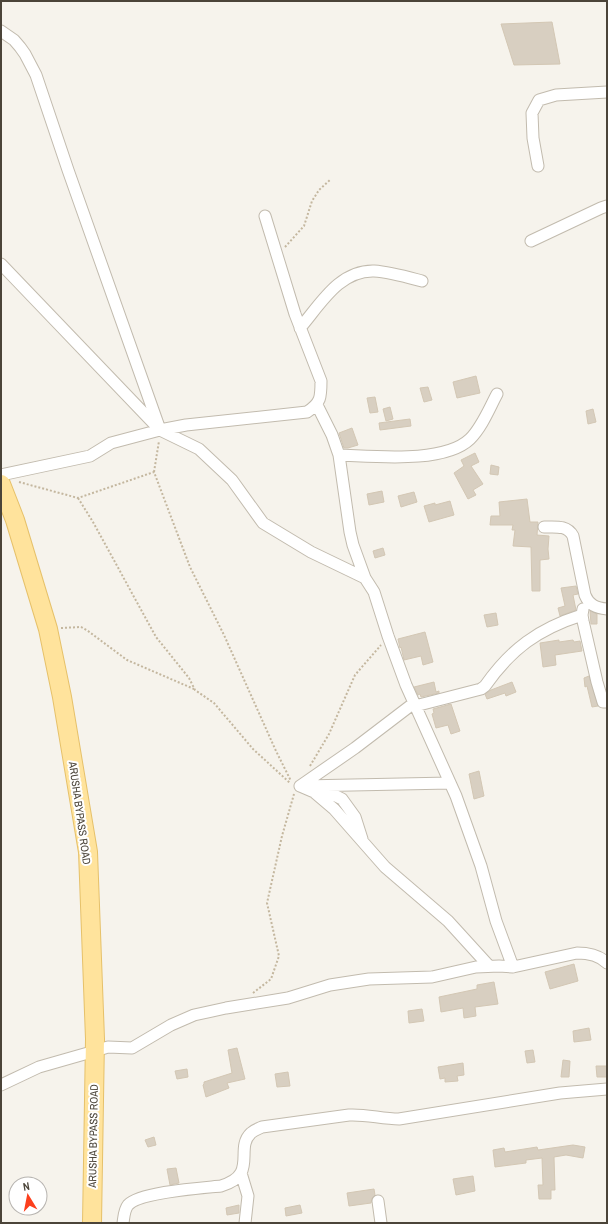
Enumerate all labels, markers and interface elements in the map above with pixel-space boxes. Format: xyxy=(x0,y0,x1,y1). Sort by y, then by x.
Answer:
street label: ARUSHA BYPASS ROAD xyxy=(66,760,94,865)
street label: ARUSHA BYPASS ROAD xyxy=(85,1084,101,1189)
north arrow xyxy=(8,1176,48,1216)
text: N xyxy=(22,1179,31,1194)

